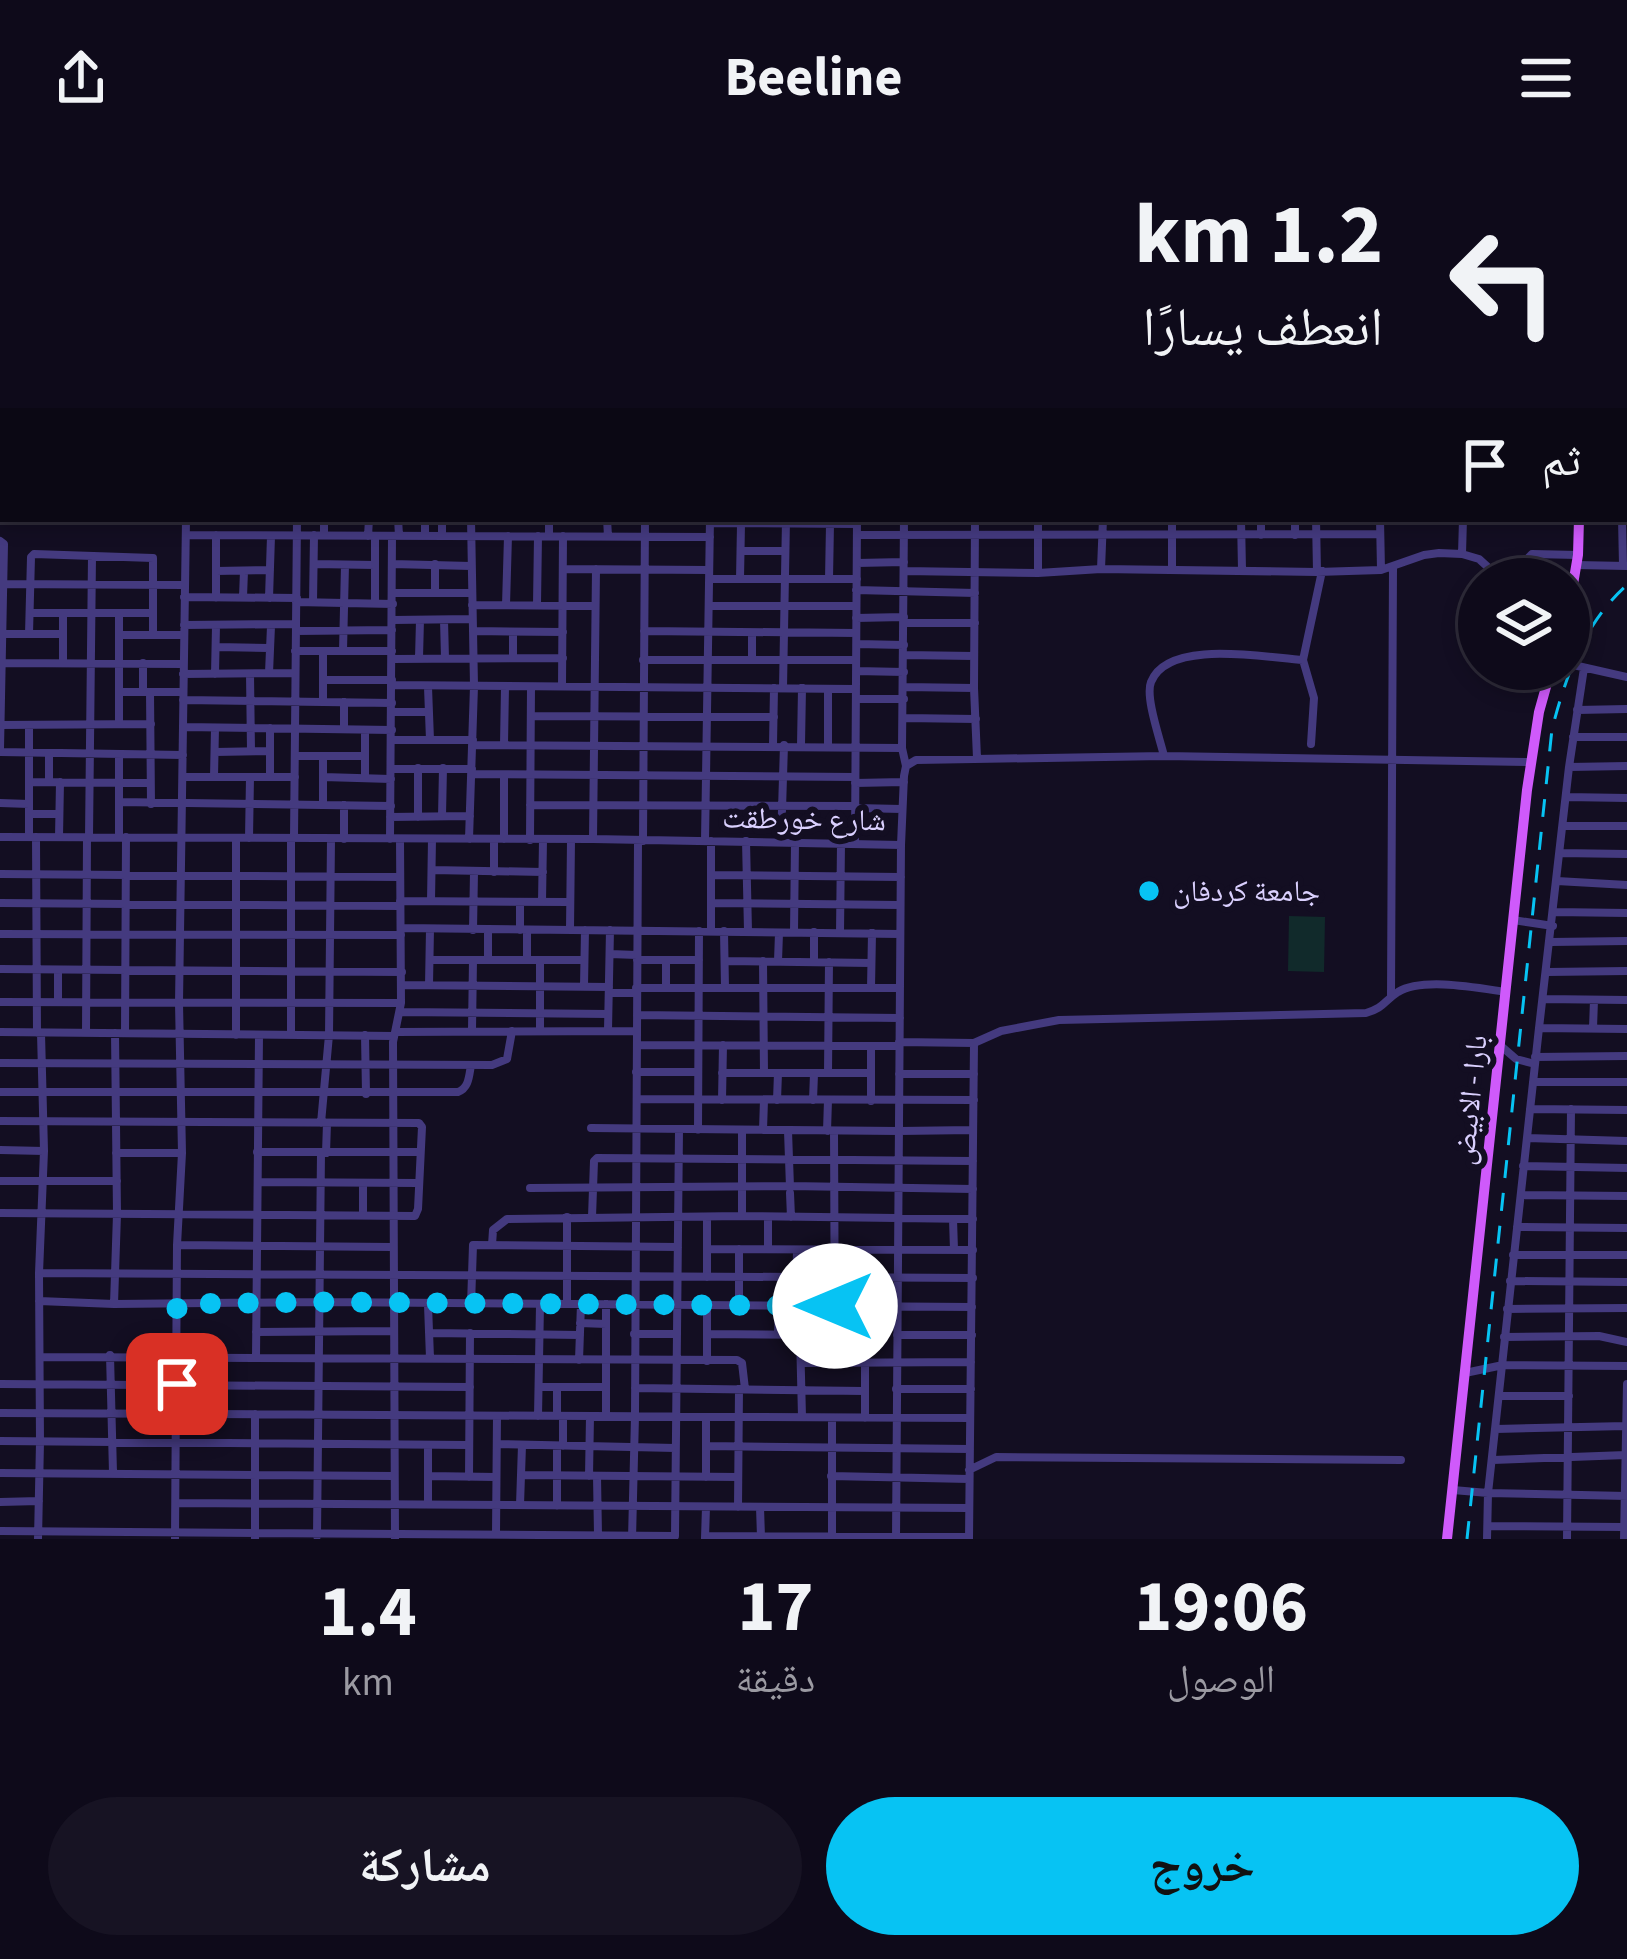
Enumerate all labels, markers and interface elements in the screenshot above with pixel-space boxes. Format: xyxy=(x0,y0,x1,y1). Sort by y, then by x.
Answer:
text: Beeline xyxy=(725,40,902,117)
icon: share xyxy=(48,45,114,111)
icon: menu xyxy=(1513,45,1579,111)
text: 1.2 km xyxy=(1134,176,1383,296)
icon: left xyxy=(1425,204,1581,360)
text: انعطف يسارًا xyxy=(1142,290,1383,367)
text: ثم xyxy=(1542,429,1581,493)
icon: arrive xyxy=(1452,432,1518,498)
map controls xyxy=(1458,558,1590,690)
button: layers xyxy=(1458,558,1590,690)
street label: شارع خورطقت xyxy=(722,797,886,842)
place label: جامعة كردفان xyxy=(1173,870,1320,913)
marker: جامعة كردفان xyxy=(1136,878,1162,904)
street label: بارا - الابيض xyxy=(1442,1033,1499,1167)
position arrow xyxy=(772,1243,898,1369)
pin xyxy=(126,1333,228,1435)
icon: arrive xyxy=(144,1351,210,1417)
text: 17 xyxy=(737,1556,814,1659)
text: 19:06 xyxy=(1134,1556,1308,1659)
text: 1.4 xyxy=(319,1561,417,1664)
text: دقيقة xyxy=(736,1652,815,1708)
text: الوصول xyxy=(1167,1652,1275,1708)
text: km xyxy=(342,1655,394,1711)
button: مشاركة xyxy=(48,1797,802,1935)
button: خروج xyxy=(826,1797,1579,1935)

